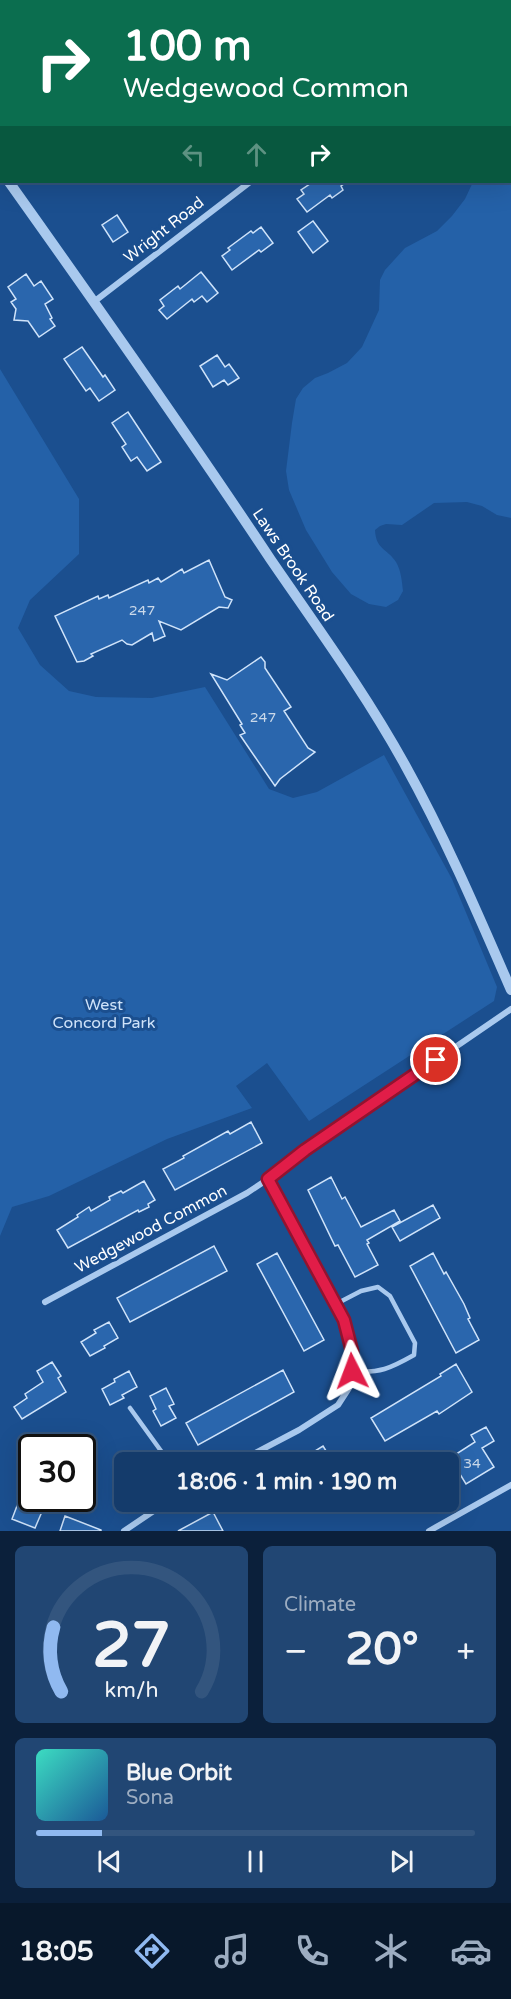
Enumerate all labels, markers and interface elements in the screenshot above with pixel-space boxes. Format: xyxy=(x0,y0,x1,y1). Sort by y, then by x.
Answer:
text: 100 m xyxy=(123,21,252,72)
icon: right xyxy=(24,24,102,102)
text: Wedgewood Common xyxy=(123,72,409,105)
icon: left xyxy=(177,138,210,171)
icon: ahead xyxy=(240,138,273,171)
icon: right xyxy=(303,138,336,171)
street label: Wright Road xyxy=(120,192,208,268)
street label: Laws Brook Road xyxy=(248,505,338,625)
house number: 247 xyxy=(129,602,155,619)
house number: 247 xyxy=(250,709,276,726)
park label: West Concord Park xyxy=(53,995,156,1033)
pin xyxy=(410,1034,461,1085)
icon: arrive xyxy=(419,1043,452,1076)
street label: Wedgewood Common xyxy=(72,1180,230,1278)
position arrow xyxy=(320,1339,384,1403)
speed limit sign: 30 xyxy=(18,1434,96,1512)
house number: 34 xyxy=(463,1455,481,1472)
text: 18:06 · 1 min · 190 m xyxy=(176,1469,397,1495)
text: Climate xyxy=(284,1593,356,1617)
text: 27 xyxy=(92,1609,171,1684)
text: 20° xyxy=(345,1623,419,1677)
text: − xyxy=(284,1632,308,1671)
text: + xyxy=(456,1632,475,1671)
text: km/h xyxy=(105,1677,158,1703)
text: Blue Orbit xyxy=(126,1760,232,1786)
text: Sona xyxy=(126,1786,174,1810)
icon: previous xyxy=(93,1845,126,1878)
icon: pause xyxy=(239,1845,272,1878)
icon: next xyxy=(385,1845,418,1878)
icon: directions xyxy=(131,1930,173,1972)
icon: music xyxy=(211,1930,253,1972)
icon: phone xyxy=(291,1930,333,1972)
icon: climate xyxy=(370,1930,412,1972)
icon: car xyxy=(450,1930,492,1972)
text: 18:05 xyxy=(19,1935,94,1968)

